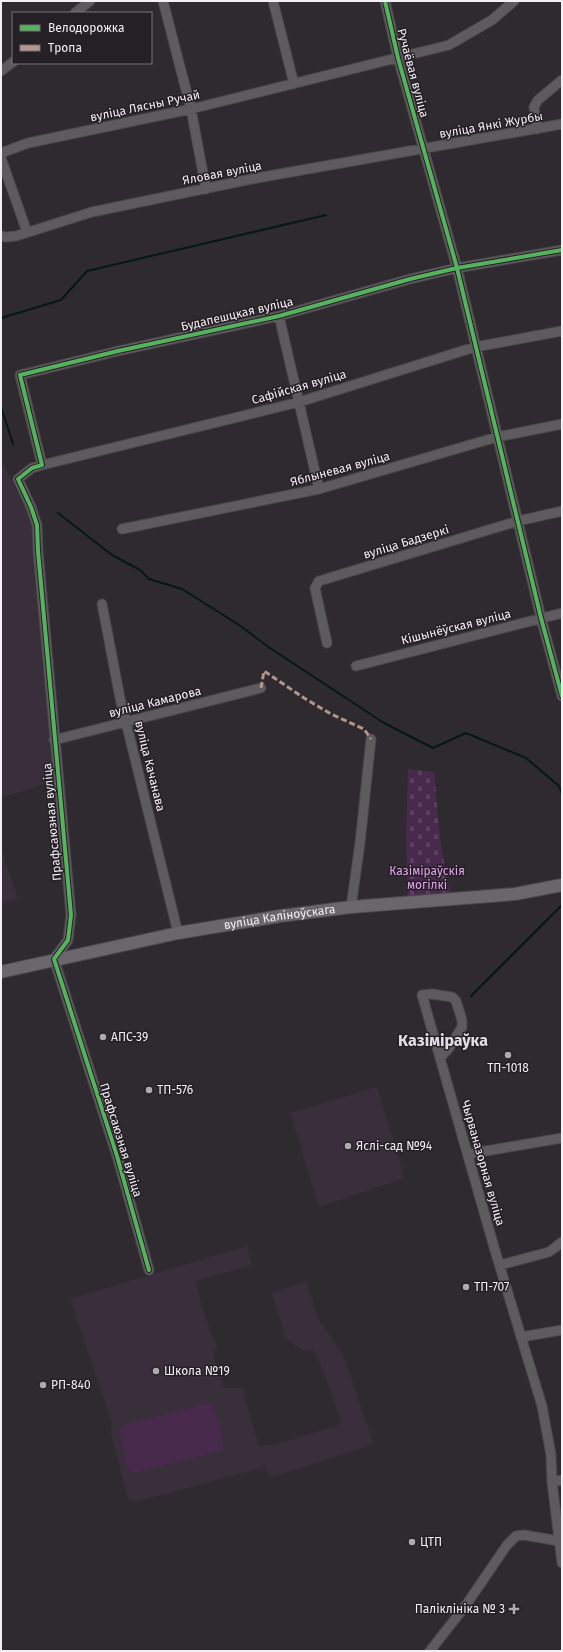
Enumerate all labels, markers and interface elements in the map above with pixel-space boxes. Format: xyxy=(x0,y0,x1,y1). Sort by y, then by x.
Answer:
legend xyxy=(12,12,152,64)
text: Велодорожка xyxy=(48,21,124,35)
street label: Ручаёвая вуліца xyxy=(394,27,432,119)
text: Тропа xyxy=(48,41,82,55)
street label: вуліца Лясны Ручай xyxy=(89,88,201,124)
street label: вуліца Янкі Журбы xyxy=(438,109,544,141)
street label: Яловая вуліца xyxy=(181,158,263,188)
street label: Будапешцкая вуліца xyxy=(180,294,294,334)
street label: Сафійская вуліца xyxy=(250,367,348,407)
street label: Яблыневая вуліца xyxy=(289,449,391,489)
street label: вуліца Бадзеркі xyxy=(361,522,451,562)
street label: Кішынёўская вуліца xyxy=(400,607,512,647)
street label: вуліца Камарова xyxy=(107,684,203,720)
street label: вуліца Качанава xyxy=(132,719,168,813)
street label: Прафсаюзная вуліца xyxy=(40,762,64,882)
park label: Казіміраўскія могілкі xyxy=(389,864,465,892)
street label: вуліца Каліноўскага xyxy=(223,902,336,932)
place label: АПС-39 xyxy=(111,1030,148,1044)
district label: Казіміраўка xyxy=(398,1031,488,1050)
marker: АПС-39 xyxy=(98,1032,108,1042)
marker: ТП-1018 xyxy=(503,1050,513,1060)
place label: ТП-1018 xyxy=(487,1061,529,1075)
street label: Прафсаюзная вуліца xyxy=(97,1081,145,1199)
place label: ТП-576 xyxy=(157,1083,193,1097)
marker: ТП-576 xyxy=(144,1085,154,1095)
street label: Чырваназорная вуліца xyxy=(458,1099,508,1227)
place label: Яслі-сад №94 xyxy=(356,1139,433,1153)
marker: Яслі-сад №94 xyxy=(343,1141,353,1151)
place label: ТП-707 xyxy=(474,1280,509,1294)
marker: ТП-707 xyxy=(461,1282,471,1292)
place label: Школа №19 xyxy=(164,1364,230,1378)
marker: Школа №19 xyxy=(151,1366,161,1376)
place label: РП-840 xyxy=(51,1378,91,1392)
marker: РП-840 xyxy=(38,1380,48,1390)
place label: ЦТП xyxy=(420,1535,442,1549)
marker: ЦТП xyxy=(407,1537,417,1547)
place label: Паліклініка № 3 xyxy=(415,1602,505,1616)
marker: Паліклініка № 3 xyxy=(508,1603,520,1615)

